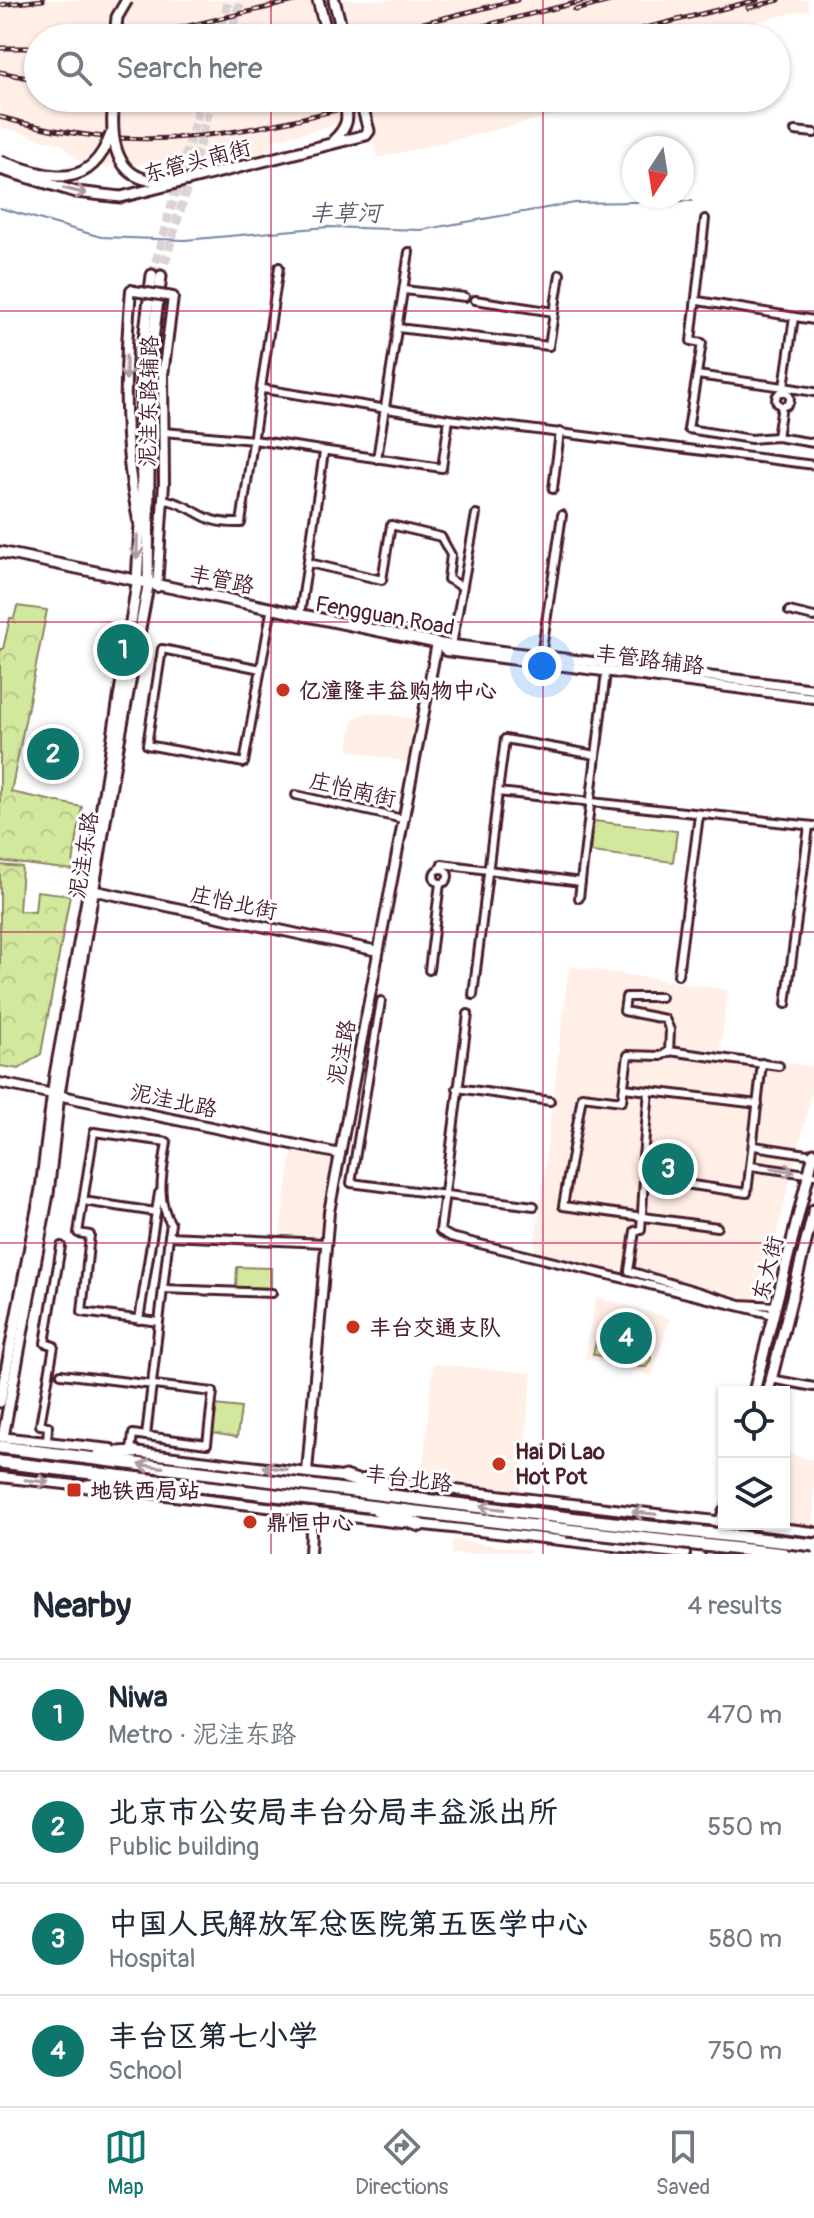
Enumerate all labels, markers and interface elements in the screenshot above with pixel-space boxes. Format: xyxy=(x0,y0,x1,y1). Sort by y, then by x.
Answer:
search box xyxy=(24,24,790,112)
icon: search xyxy=(52,46,96,90)
text: Search here xyxy=(116,50,263,87)
street label: 东管头南街 xyxy=(141,133,254,189)
north arrow xyxy=(622,136,694,208)
one-way arrow xyxy=(61,185,87,200)
water label: 丰草河 xyxy=(309,199,385,228)
street label: 泥洼东路辅路 xyxy=(134,335,164,467)
one-way arrow xyxy=(119,354,134,381)
one-way arrow xyxy=(130,534,145,560)
street label: 丰管路 xyxy=(187,559,257,601)
street label: Fengguan Road xyxy=(313,590,457,642)
pin: 1 xyxy=(97,620,149,680)
street label: 丰管路辅路 xyxy=(594,639,706,681)
your location xyxy=(522,646,562,686)
place label: 亿潼隆丰益购物中心 xyxy=(299,677,497,705)
marker: 亿潼隆丰益购物中心 xyxy=(274,681,292,699)
pin: 2 xyxy=(27,724,79,784)
street label: 庄怡南街 xyxy=(307,766,399,814)
street label: 泥洼东路 xyxy=(63,810,105,901)
street label: 庄怡北街 xyxy=(188,880,280,926)
street label: 泥洼路 xyxy=(322,1017,362,1087)
street label: 泥洼北路 xyxy=(128,1078,220,1124)
pin: 3 xyxy=(642,1139,694,1199)
one-way arrow xyxy=(769,1163,795,1178)
street label: 东大街 xyxy=(746,1233,790,1304)
pin: 4 xyxy=(600,1308,652,1368)
place label: 丰台交通支队 xyxy=(369,1314,501,1342)
marker: 丰台交通支队 xyxy=(344,1318,362,1336)
map controls xyxy=(718,1386,790,1530)
button: locate xyxy=(718,1386,790,1458)
place label: Hai Di Lao Hot Pot xyxy=(515,1438,605,1491)
marker: Hai Di Lao Hot Pot xyxy=(490,1455,508,1473)
one-way arrow xyxy=(139,1458,164,1473)
button: layers xyxy=(718,1458,790,1530)
one-way arrow xyxy=(262,1460,288,1475)
street label: 丰台北路 xyxy=(363,1460,454,1498)
one-way arrow xyxy=(23,1473,50,1488)
place label: 地铁西局站 xyxy=(90,1477,200,1505)
marker: 地铁西局站 xyxy=(65,1481,83,1499)
one-way arrow xyxy=(479,1501,506,1516)
one-way arrow xyxy=(631,1505,658,1520)
place label: 鼎恒中心 xyxy=(266,1509,354,1537)
marker: 鼎恒中心 xyxy=(241,1513,259,1531)
text: Nearby xyxy=(32,1585,131,1628)
text: 4 results xyxy=(687,1590,782,1622)
text: Niwa xyxy=(108,1679,168,1716)
text: 1 xyxy=(53,1699,63,1731)
text: 470 m xyxy=(707,1699,782,1731)
text: Metro · 泥洼东路 xyxy=(108,1719,296,1751)
text: 北京市公安局丰台分局丰益派出所 xyxy=(108,1794,558,1831)
text: 2 xyxy=(51,1811,65,1843)
text: 550 m xyxy=(707,1811,782,1843)
text: Public building xyxy=(108,1831,259,1863)
text: 中国人民解放军总医院第五医学中心 xyxy=(108,1906,588,1943)
text: 3 xyxy=(51,1923,65,1955)
text: 580 m xyxy=(708,1923,782,1955)
text: Hospital xyxy=(108,1943,196,1975)
text: 丰台区第七小学 xyxy=(108,2018,318,2055)
text: 4 xyxy=(50,2035,66,2067)
text: 750 m xyxy=(708,2035,782,2067)
text: School xyxy=(108,2055,183,2087)
tab: Map xyxy=(104,2125,148,2201)
tab: Directions xyxy=(355,2125,448,2201)
tab: Saved xyxy=(656,2125,710,2201)

